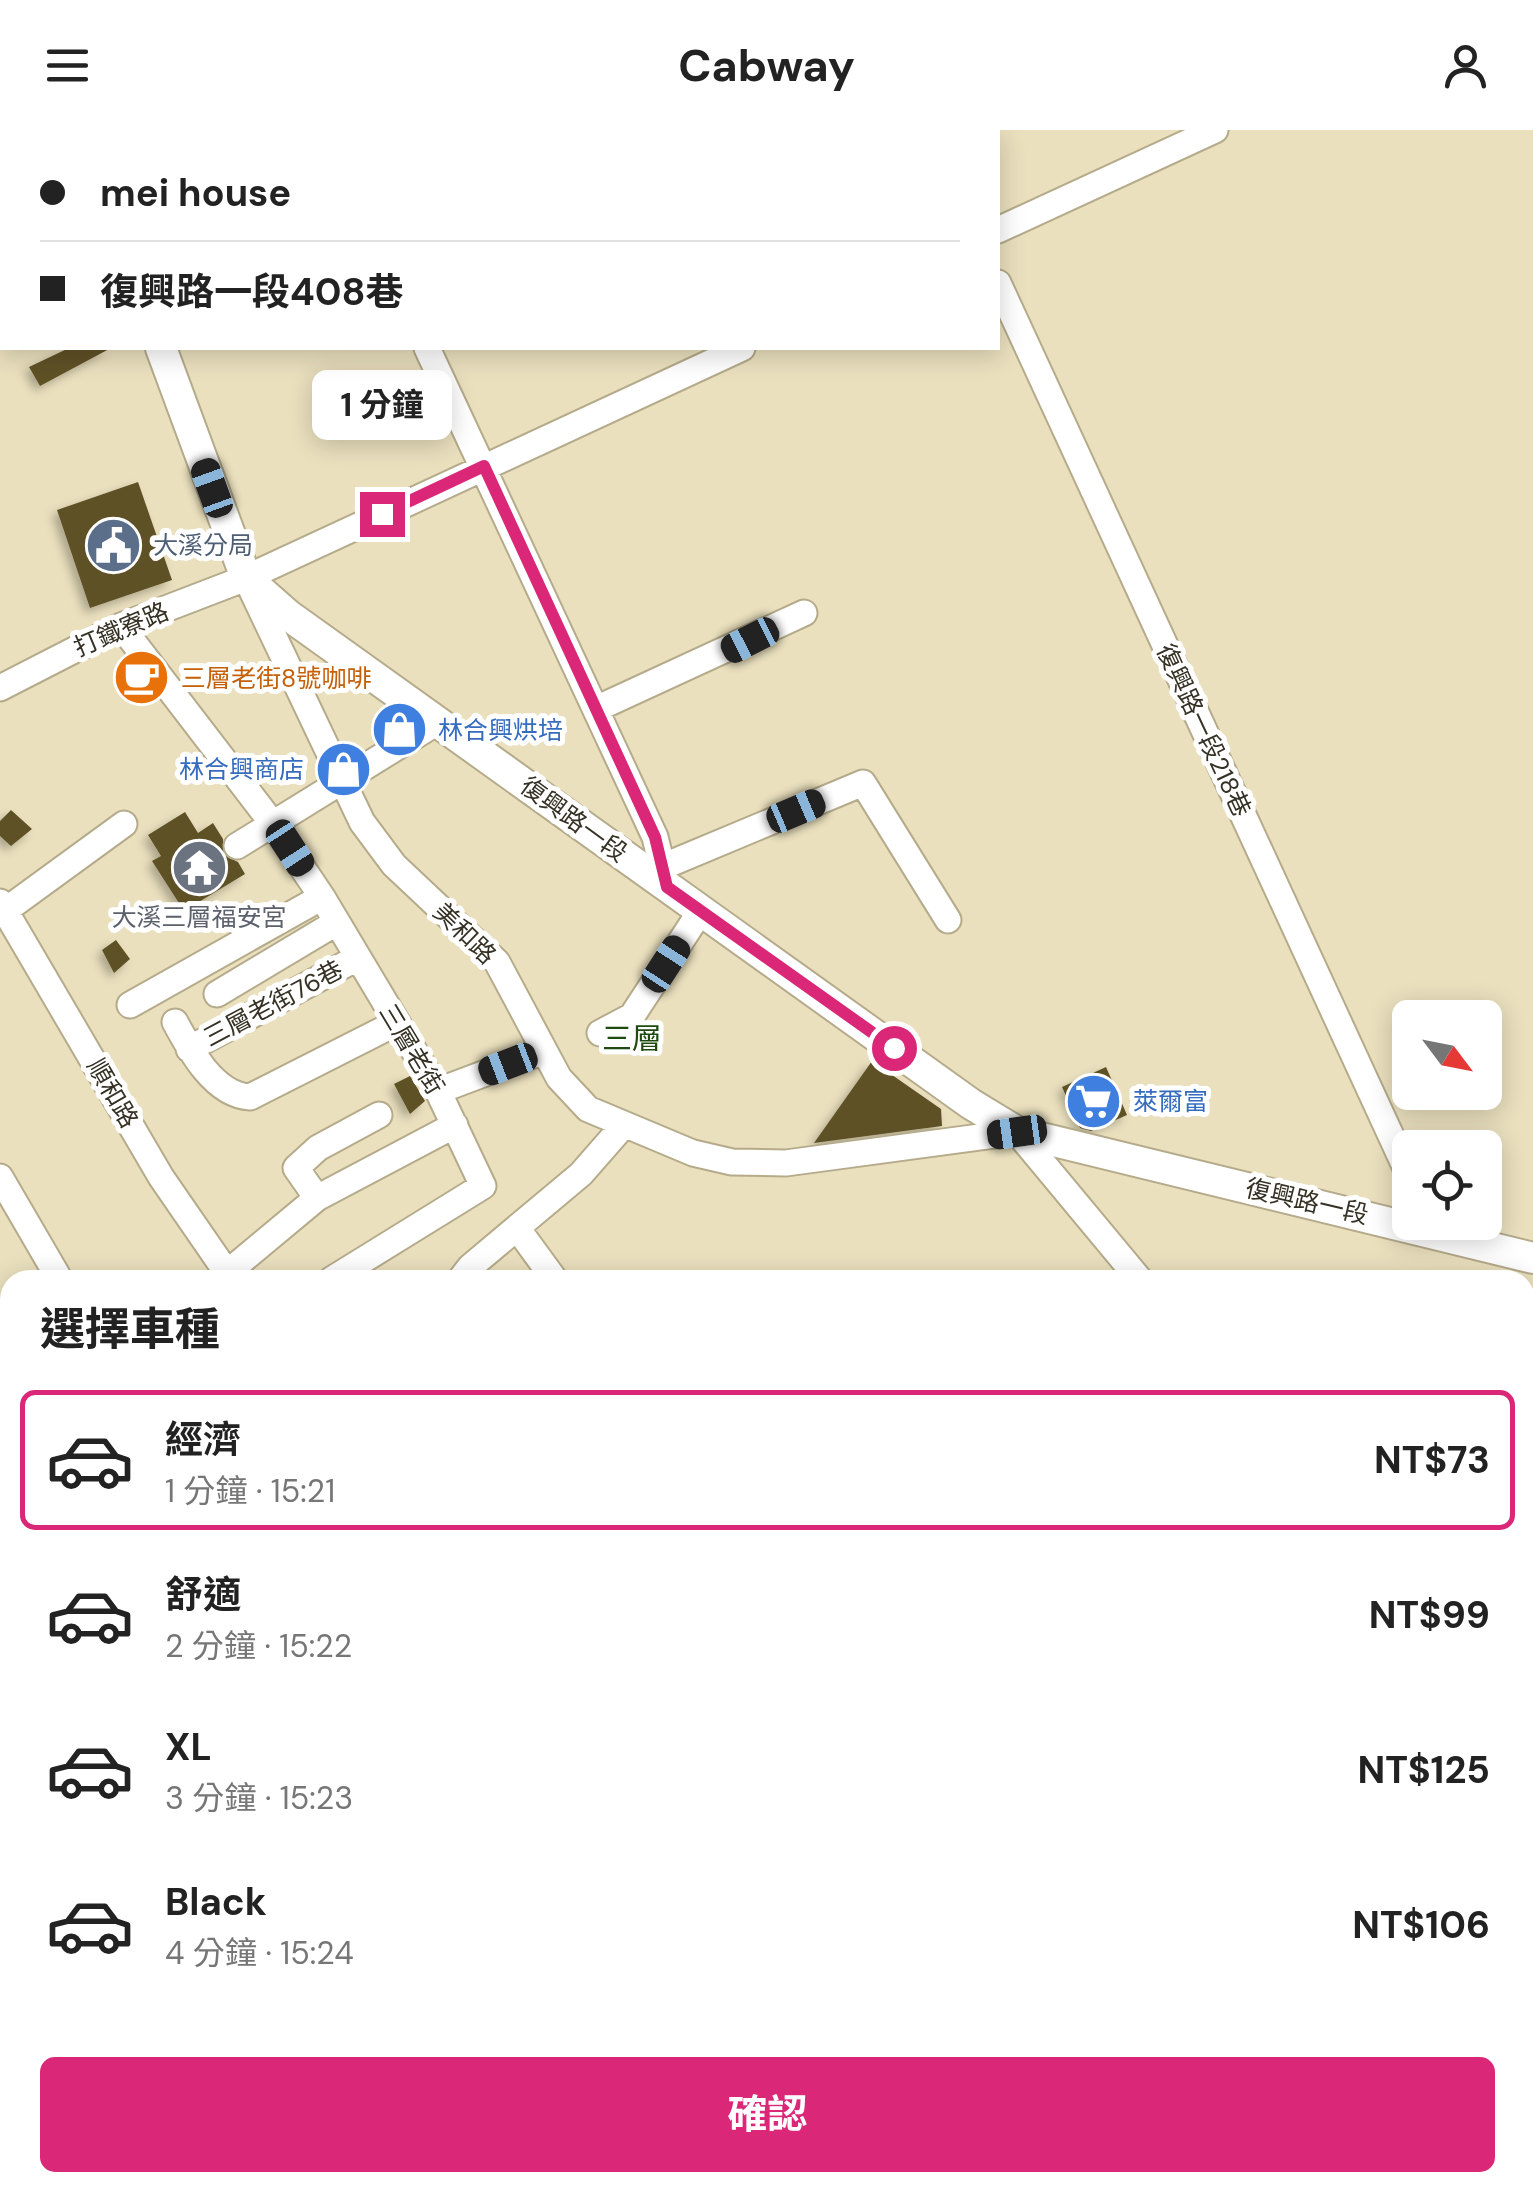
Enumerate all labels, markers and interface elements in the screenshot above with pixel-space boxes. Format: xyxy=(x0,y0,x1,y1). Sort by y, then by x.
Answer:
text: Cabway xyxy=(678,36,855,95)
icon: menu xyxy=(40,38,95,93)
icon: person xyxy=(1438,38,1493,93)
text: mei house xyxy=(100,168,291,218)
text: 復興路一段408巷 xyxy=(100,267,404,317)
callout: 1 分鐘 xyxy=(312,369,452,439)
text: 1 分鐘 xyxy=(340,384,424,426)
car xyxy=(188,455,236,521)
route end xyxy=(360,492,405,537)
public building icon: 大溪分局 xyxy=(84,515,144,575)
place label: 大溪分局 xyxy=(153,529,253,562)
street label: 打鐵寮路 xyxy=(69,595,174,664)
car xyxy=(716,613,784,667)
street label: 復興路一段218巷 xyxy=(1149,638,1258,822)
cafe icon: 三層老街8號咖啡 xyxy=(112,648,172,708)
place label: 三層老街8號咖啡 xyxy=(181,662,371,695)
shop icon: 林合興烘培 xyxy=(369,700,429,760)
place label: 林合興烘培 xyxy=(438,714,563,747)
shop icon: 林合興商店 xyxy=(313,739,373,799)
place label: 林合興商店 xyxy=(179,753,304,786)
street label: 復興路一段 xyxy=(513,769,634,869)
car xyxy=(763,785,829,837)
car xyxy=(261,815,319,881)
temple icon: 大溪三層福安宮 xyxy=(169,838,229,898)
street label: 美和路 xyxy=(426,895,503,971)
place label: 大溪三層福安宮 xyxy=(111,901,287,934)
car xyxy=(637,931,695,997)
street label: 三層老街76巷 xyxy=(198,953,349,1054)
street label: 三層老街 xyxy=(372,998,451,1101)
north arrow xyxy=(1392,1000,1502,1110)
map controls xyxy=(1392,1000,1502,1240)
district label: 三層 xyxy=(602,1019,662,1058)
route start xyxy=(872,1026,917,1071)
car xyxy=(475,1039,541,1089)
street label: 順和路 xyxy=(80,1053,146,1134)
supermarket icon: 萊爾富 xyxy=(1064,1071,1124,1131)
place label: 萊爾富 xyxy=(1133,1085,1208,1118)
car xyxy=(985,1113,1049,1151)
button: locate xyxy=(1392,1130,1502,1240)
street label: 復興路一段 xyxy=(1242,1171,1372,1232)
text: 選擇車種 xyxy=(40,1300,220,1359)
icon: car xyxy=(45,1415,135,1505)
text: 經濟 xyxy=(165,1415,241,1465)
text: NT$73 xyxy=(1374,1435,1490,1485)
text: 1 分鐘 · 15:21 xyxy=(165,1470,335,1512)
icon: car xyxy=(45,1570,135,1660)
text: 舒適 xyxy=(165,1570,241,1620)
text: NT$99 xyxy=(1369,1590,1490,1640)
text: 2 分鐘 · 15:22 xyxy=(165,1625,352,1667)
text: XL xyxy=(165,1722,212,1772)
icon: car xyxy=(45,1725,135,1815)
text: NT$125 xyxy=(1358,1745,1490,1795)
text: 3 分鐘 · 15:23 xyxy=(165,1777,353,1819)
text: Black xyxy=(165,1877,267,1927)
icon: car xyxy=(45,1880,135,1970)
text: NT$106 xyxy=(1352,1900,1490,1950)
text: 4 分鐘 · 15:24 xyxy=(165,1932,354,1974)
button: 確認 xyxy=(40,2057,1495,2172)

